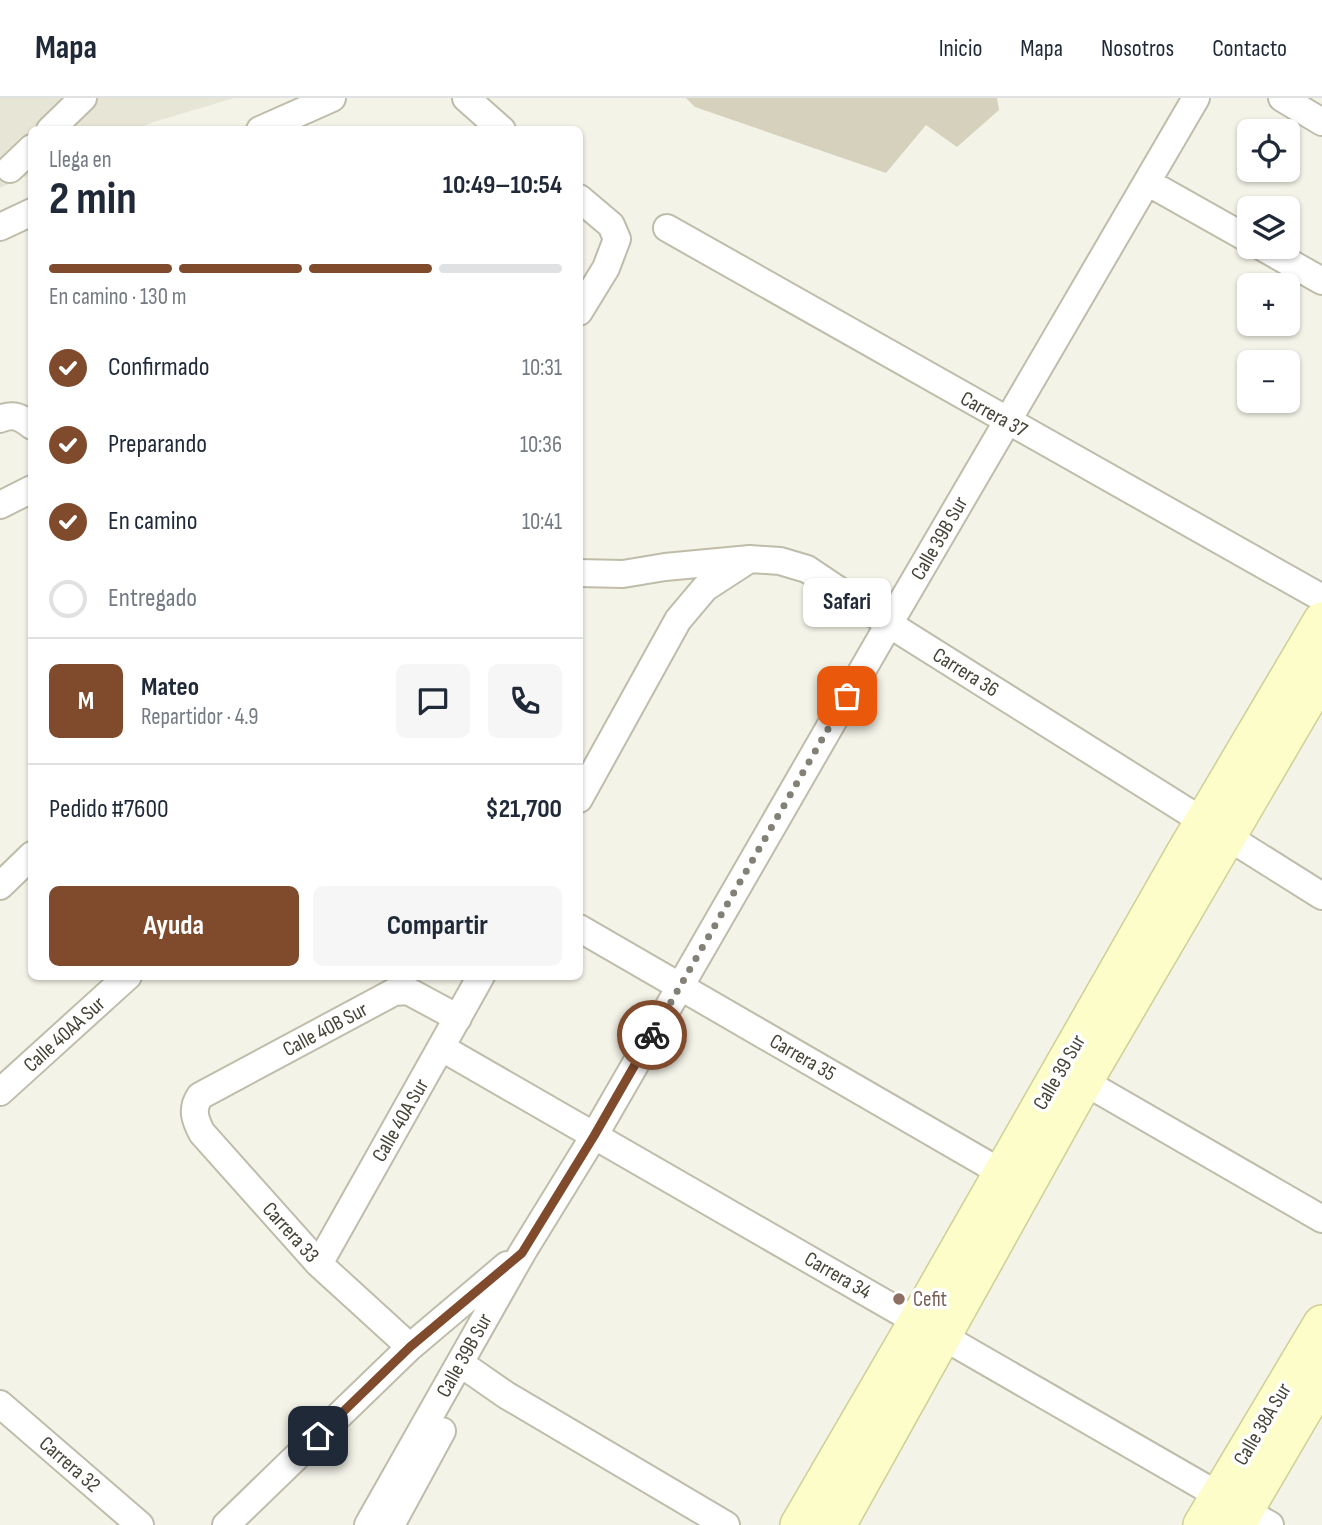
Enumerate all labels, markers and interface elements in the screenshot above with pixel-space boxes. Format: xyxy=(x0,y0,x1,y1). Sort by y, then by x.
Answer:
text: Mapa xyxy=(35,28,97,68)
text: Inicio xyxy=(939,34,982,63)
text: Mapa xyxy=(1020,34,1063,63)
text: Nosotros xyxy=(1101,34,1174,63)
text: Contacto xyxy=(1212,34,1287,63)
map controls xyxy=(1237,119,1300,413)
button: locate xyxy=(1237,119,1300,182)
text: Llega en xyxy=(49,146,112,174)
text: 10:49–10:54 xyxy=(443,170,562,201)
text: 2 min xyxy=(49,172,137,227)
button: layers xyxy=(1237,196,1300,259)
button: + xyxy=(1237,273,1300,336)
text: En camino · 130 m xyxy=(49,283,186,311)
icon: check xyxy=(49,349,87,387)
button: − xyxy=(1237,350,1300,413)
text: Confirmado xyxy=(108,352,209,383)
text: 10:31 xyxy=(522,354,562,382)
street label: Carrera 37 xyxy=(956,386,1032,443)
icon: check xyxy=(49,426,87,464)
text: Preparando xyxy=(108,429,207,460)
text: 10:36 xyxy=(520,431,562,459)
street label: Calle 39B Sur xyxy=(906,492,973,584)
icon: check xyxy=(49,503,87,541)
text: En camino xyxy=(108,506,198,537)
text: 10:41 xyxy=(522,508,562,536)
callout: Safari xyxy=(803,577,891,626)
text: Entregado xyxy=(108,583,197,614)
text: Safari xyxy=(823,588,871,616)
street label: Carrera 36 xyxy=(928,642,1003,702)
button: chat xyxy=(396,664,470,738)
button: phone xyxy=(488,664,562,738)
pin xyxy=(817,666,877,726)
text: Mateo xyxy=(141,672,199,703)
icon: bag xyxy=(828,677,866,715)
text: M xyxy=(78,686,94,717)
text: Repartidor · 4.9 xyxy=(141,703,258,731)
text: Pedido #7600 xyxy=(49,794,169,825)
text: $21,700 xyxy=(485,794,562,825)
button: Ayuda xyxy=(49,886,299,966)
button: Compartir xyxy=(313,886,562,966)
street label: Calle 40AA Sur xyxy=(18,991,110,1077)
street label: Calle 40B Sur xyxy=(279,997,372,1062)
courier xyxy=(617,1000,687,1070)
icon: bike xyxy=(633,1016,671,1054)
street label: Carrera 35 xyxy=(765,1029,840,1086)
street label: Calle 39 Sur xyxy=(1028,1030,1091,1114)
street label: Calle 40A Sur xyxy=(367,1074,434,1166)
street label: Carrera 33 xyxy=(257,1197,324,1268)
street label: Carrera 34 xyxy=(800,1246,876,1305)
place label: Cefit xyxy=(913,1287,947,1312)
marker: Cefit xyxy=(891,1291,907,1307)
street label: Calle 39B Sur xyxy=(431,1309,498,1402)
street label: Calle 38A Sur xyxy=(1228,1379,1297,1470)
pin xyxy=(288,1406,348,1466)
icon: home xyxy=(299,1417,337,1455)
street label: Carrera 32 xyxy=(34,1431,105,1498)

